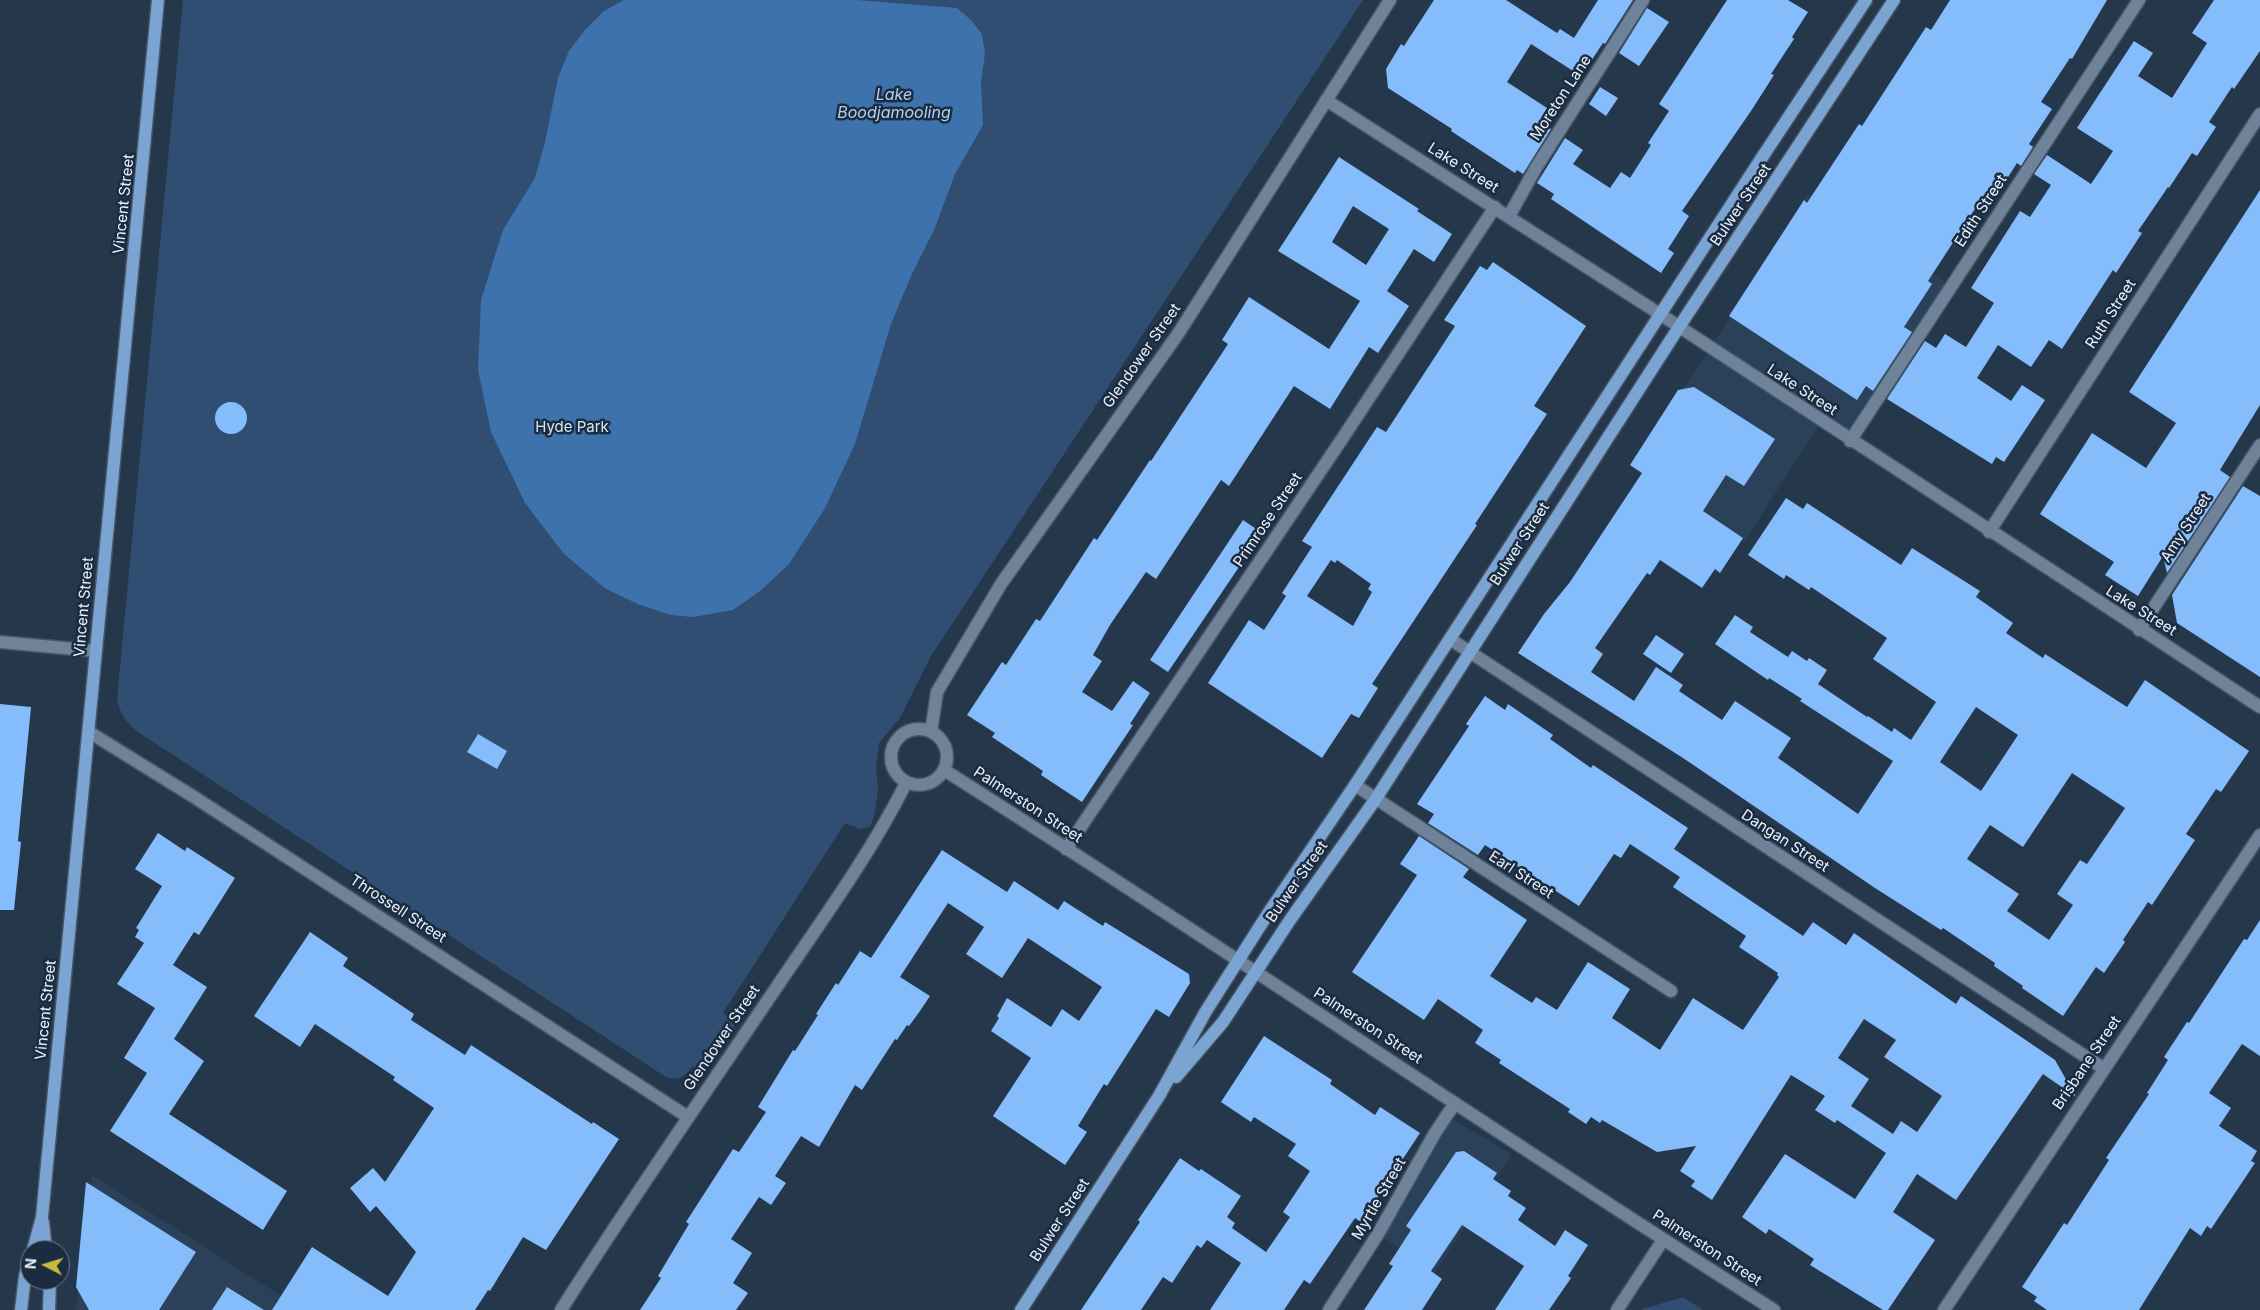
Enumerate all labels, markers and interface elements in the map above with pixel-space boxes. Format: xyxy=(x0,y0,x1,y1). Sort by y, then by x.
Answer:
street label: Moreton Lane xyxy=(1527,52,1595,144)
water label: Lake Boodjamooling xyxy=(837,85,951,123)
street label: Lake Street xyxy=(1424,139,1502,197)
street label: Vincent Street xyxy=(110,153,138,255)
street label: Bulwer Street xyxy=(1707,160,1775,250)
street label: Edith Street xyxy=(1951,172,2011,250)
street label: Ruth Street xyxy=(2082,276,2140,352)
street label: Glendower Street xyxy=(1099,300,1185,412)
street label: Lake Street xyxy=(1764,361,1840,419)
park label: Hyde Park xyxy=(535,418,609,436)
street label: Primrose Street xyxy=(1230,469,1306,571)
street label: Amy Street xyxy=(2157,490,2215,566)
street label: Bulwer Street xyxy=(1487,499,1553,589)
street label: Vincent Street xyxy=(71,556,97,658)
street label: Lake Street xyxy=(2102,582,2180,640)
street label: Palmerston Street xyxy=(970,763,1086,847)
street label: Dangan Street xyxy=(1738,806,1832,876)
street label: Bulwer Street xyxy=(1262,838,1332,926)
street label: Earl Street xyxy=(1485,847,1557,903)
street label: Throssell Street xyxy=(346,871,450,947)
street label: Vincent Street xyxy=(32,959,60,1061)
street label: Glendower Street xyxy=(680,982,764,1094)
street label: Palmerston Street xyxy=(1310,984,1426,1068)
street label: Brisbane Street xyxy=(2049,1013,2125,1113)
street label: Myrtle Street xyxy=(1348,1155,1410,1243)
street label: Bulwer Street xyxy=(1027,1175,1093,1265)
street label: Palmerston Street xyxy=(1649,1206,1765,1290)
north arrow xyxy=(20,1240,70,1290)
text: N xyxy=(22,1258,39,1270)

